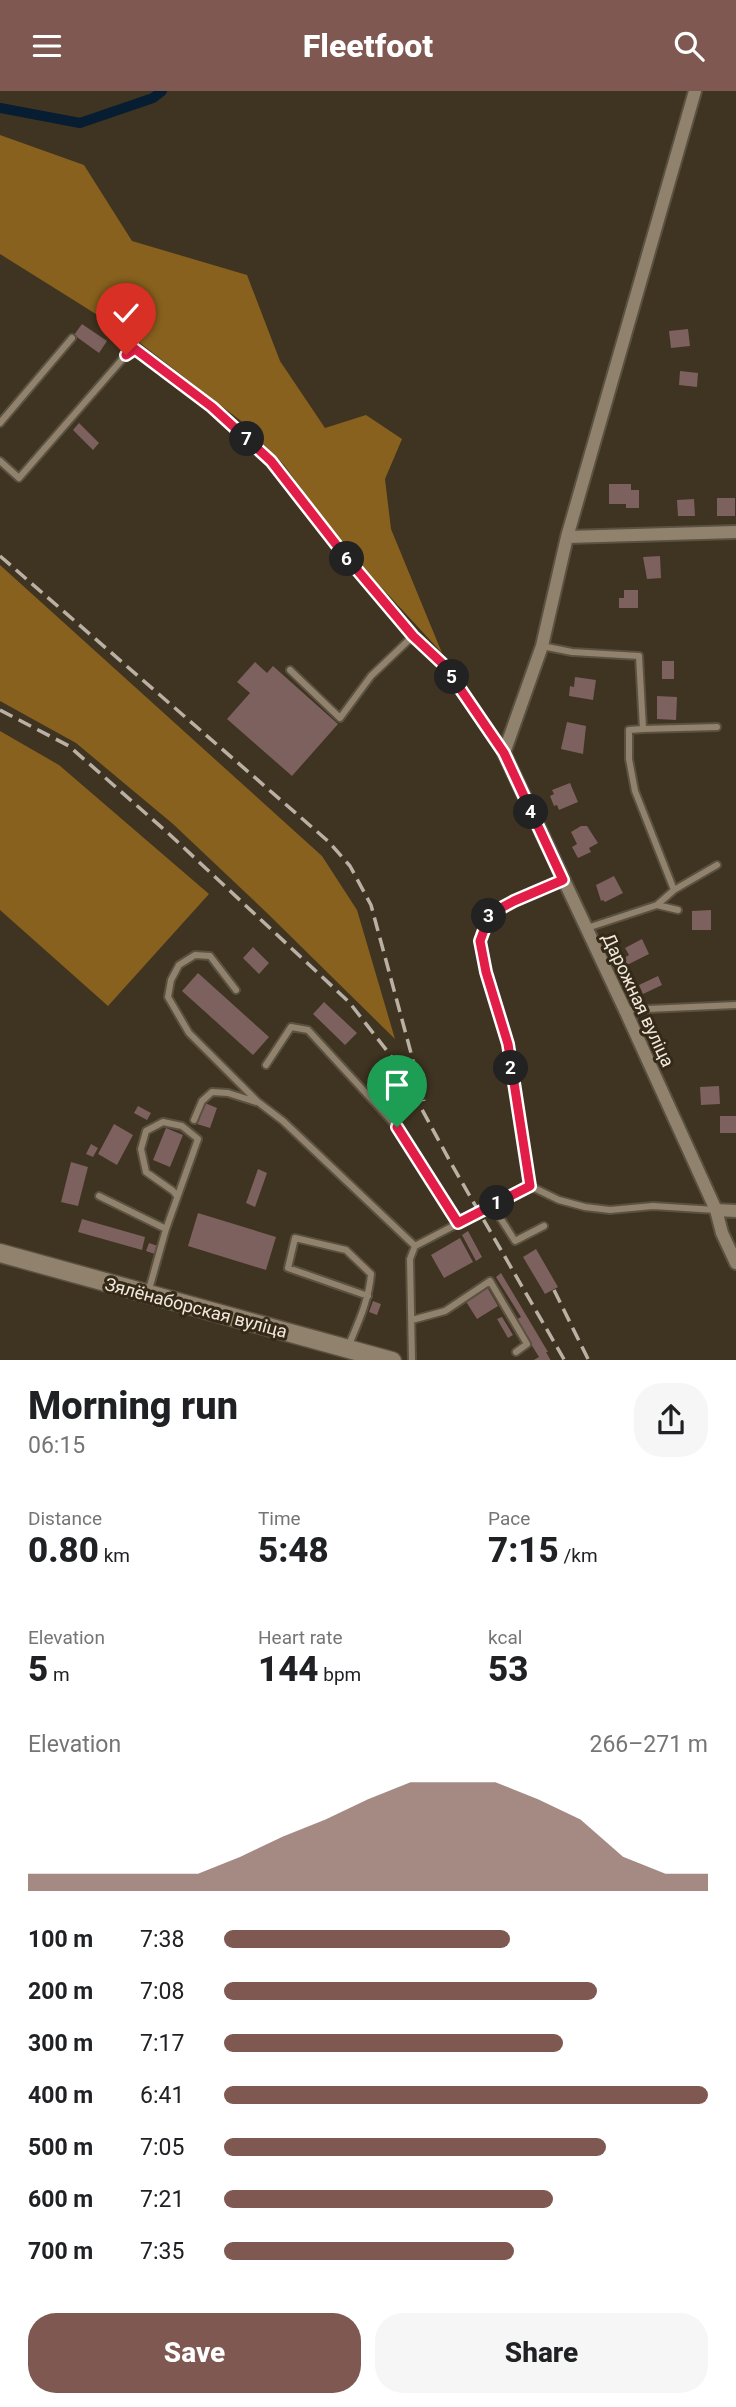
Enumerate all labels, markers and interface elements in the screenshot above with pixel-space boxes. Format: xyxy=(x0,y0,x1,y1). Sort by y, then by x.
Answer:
icon: menu xyxy=(28,27,66,65)
text: Fleetfoot xyxy=(303,27,433,65)
icon: search xyxy=(670,27,708,65)
pin xyxy=(96,283,156,355)
icon: check xyxy=(107,294,145,332)
pin: 7 xyxy=(230,421,264,457)
text: 7 xyxy=(241,427,252,450)
pin: 6 xyxy=(330,541,364,577)
text: 6 xyxy=(341,547,352,570)
pin: 5 xyxy=(434,659,470,695)
text: 5 xyxy=(446,665,457,688)
pin: 4 xyxy=(514,795,548,829)
text: 4 xyxy=(525,800,536,823)
pin: 3 xyxy=(472,899,506,933)
text: 3 xyxy=(483,904,494,927)
street label: Дарожная вуліца xyxy=(598,929,679,1070)
pin: 2 xyxy=(494,1051,528,1086)
pin xyxy=(367,1055,427,1127)
text: 2 xyxy=(505,1056,516,1079)
icon: arrive xyxy=(378,1066,416,1104)
pin: 1 xyxy=(480,1185,514,1221)
text: 1 xyxy=(491,1191,502,1214)
street label: Зялёнаборская вуліца xyxy=(103,1273,290,1342)
button: share xyxy=(634,1383,708,1457)
text: Morning run xyxy=(28,1384,238,1428)
text: 06:15 xyxy=(28,1432,85,1459)
text: Distance xyxy=(28,1507,102,1530)
text: Time xyxy=(258,1507,301,1530)
text: Pace xyxy=(488,1507,530,1530)
text: 0.80 xyxy=(28,1530,99,1571)
text: 5:48 xyxy=(258,1530,329,1571)
text: 7:15 xyxy=(488,1530,559,1571)
text: km xyxy=(99,1544,130,1567)
text: /km xyxy=(559,1544,598,1567)
text: Elevation xyxy=(28,1626,105,1649)
text: Heart rate xyxy=(258,1626,343,1649)
text: kcal xyxy=(488,1626,522,1649)
text: 5 xyxy=(28,1649,48,1690)
text: 144 xyxy=(258,1649,319,1690)
text: 53 xyxy=(488,1649,528,1690)
text: m xyxy=(48,1663,70,1686)
text: bpm xyxy=(319,1663,361,1686)
text: Elevation xyxy=(28,1731,121,1758)
text: 266–271 m xyxy=(589,1731,708,1758)
text: 100 m xyxy=(28,1926,93,1953)
text: 7:38 xyxy=(140,1926,184,1953)
text: 200 m xyxy=(28,1978,93,2005)
text: 7:08 xyxy=(140,1978,184,2005)
text: 300 m xyxy=(28,2030,93,2057)
text: 7:17 xyxy=(140,2030,184,2057)
text: 400 m xyxy=(28,2082,93,2109)
text: 6:41 xyxy=(140,2082,184,2109)
text: 500 m xyxy=(28,2134,93,2161)
text: 7:05 xyxy=(140,2134,184,2161)
text: 600 m xyxy=(28,2186,93,2213)
text: 7:21 xyxy=(140,2186,184,2213)
text: 700 m xyxy=(28,2238,93,2265)
text: 7:35 xyxy=(140,2238,184,2265)
button: Save xyxy=(28,2313,361,2393)
button: Share xyxy=(375,2313,708,2393)

